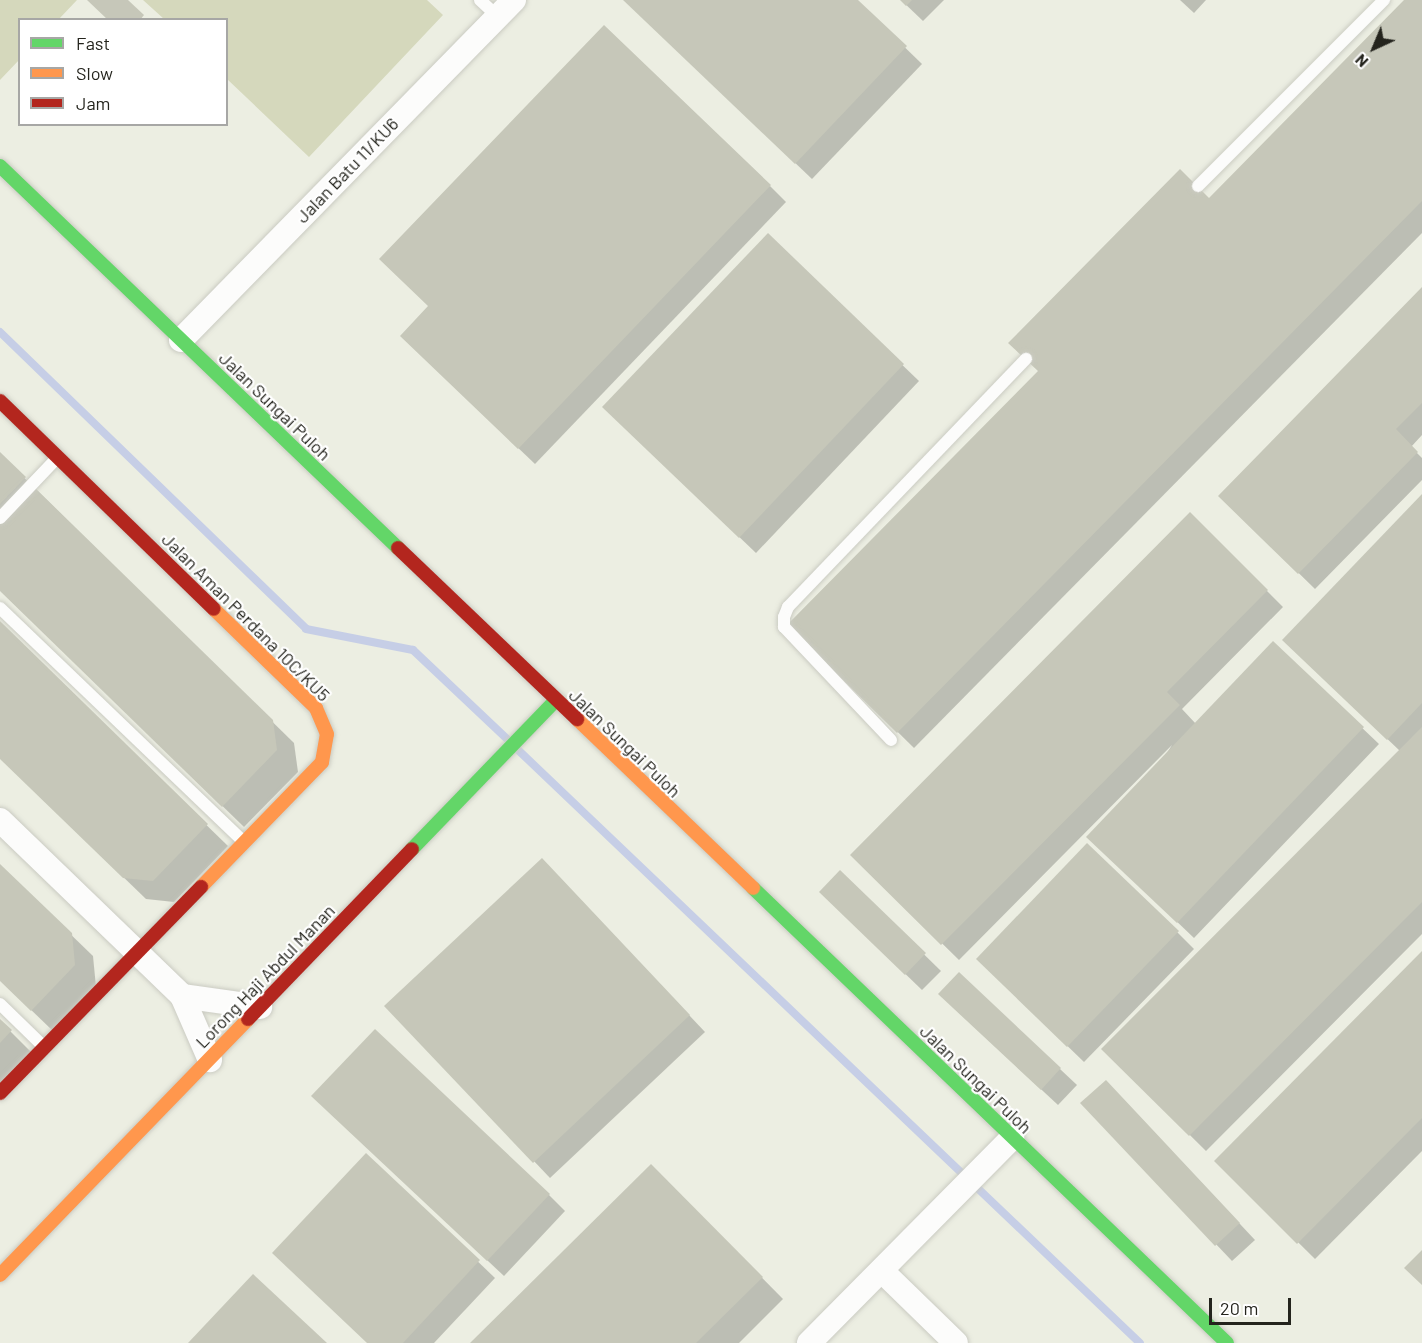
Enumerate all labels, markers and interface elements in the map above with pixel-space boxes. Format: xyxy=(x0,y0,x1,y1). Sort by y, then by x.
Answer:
legend xyxy=(18,18,228,126)
north arrow xyxy=(1344,18,1404,78)
text: Fast xyxy=(76,32,110,54)
text: N xyxy=(1351,51,1372,72)
text: Slow xyxy=(76,62,113,84)
text: Jam xyxy=(76,92,110,114)
street label: Jalan Batu 11/KU6 xyxy=(291,113,403,227)
street label: Jalan Sungai Puloh xyxy=(215,347,335,465)
street label: Jalan Aman Perdana 10C/KU5 xyxy=(157,528,335,706)
street label: Jalan Sungai Puloh xyxy=(565,684,685,802)
street label: Lorong Haji Abdul Manan xyxy=(191,900,339,1052)
street label: Jalan Sungai Puloh xyxy=(916,1020,1036,1138)
scale bar xyxy=(1212,1286,1294,1324)
text: 20 m xyxy=(1220,1297,1258,1319)

